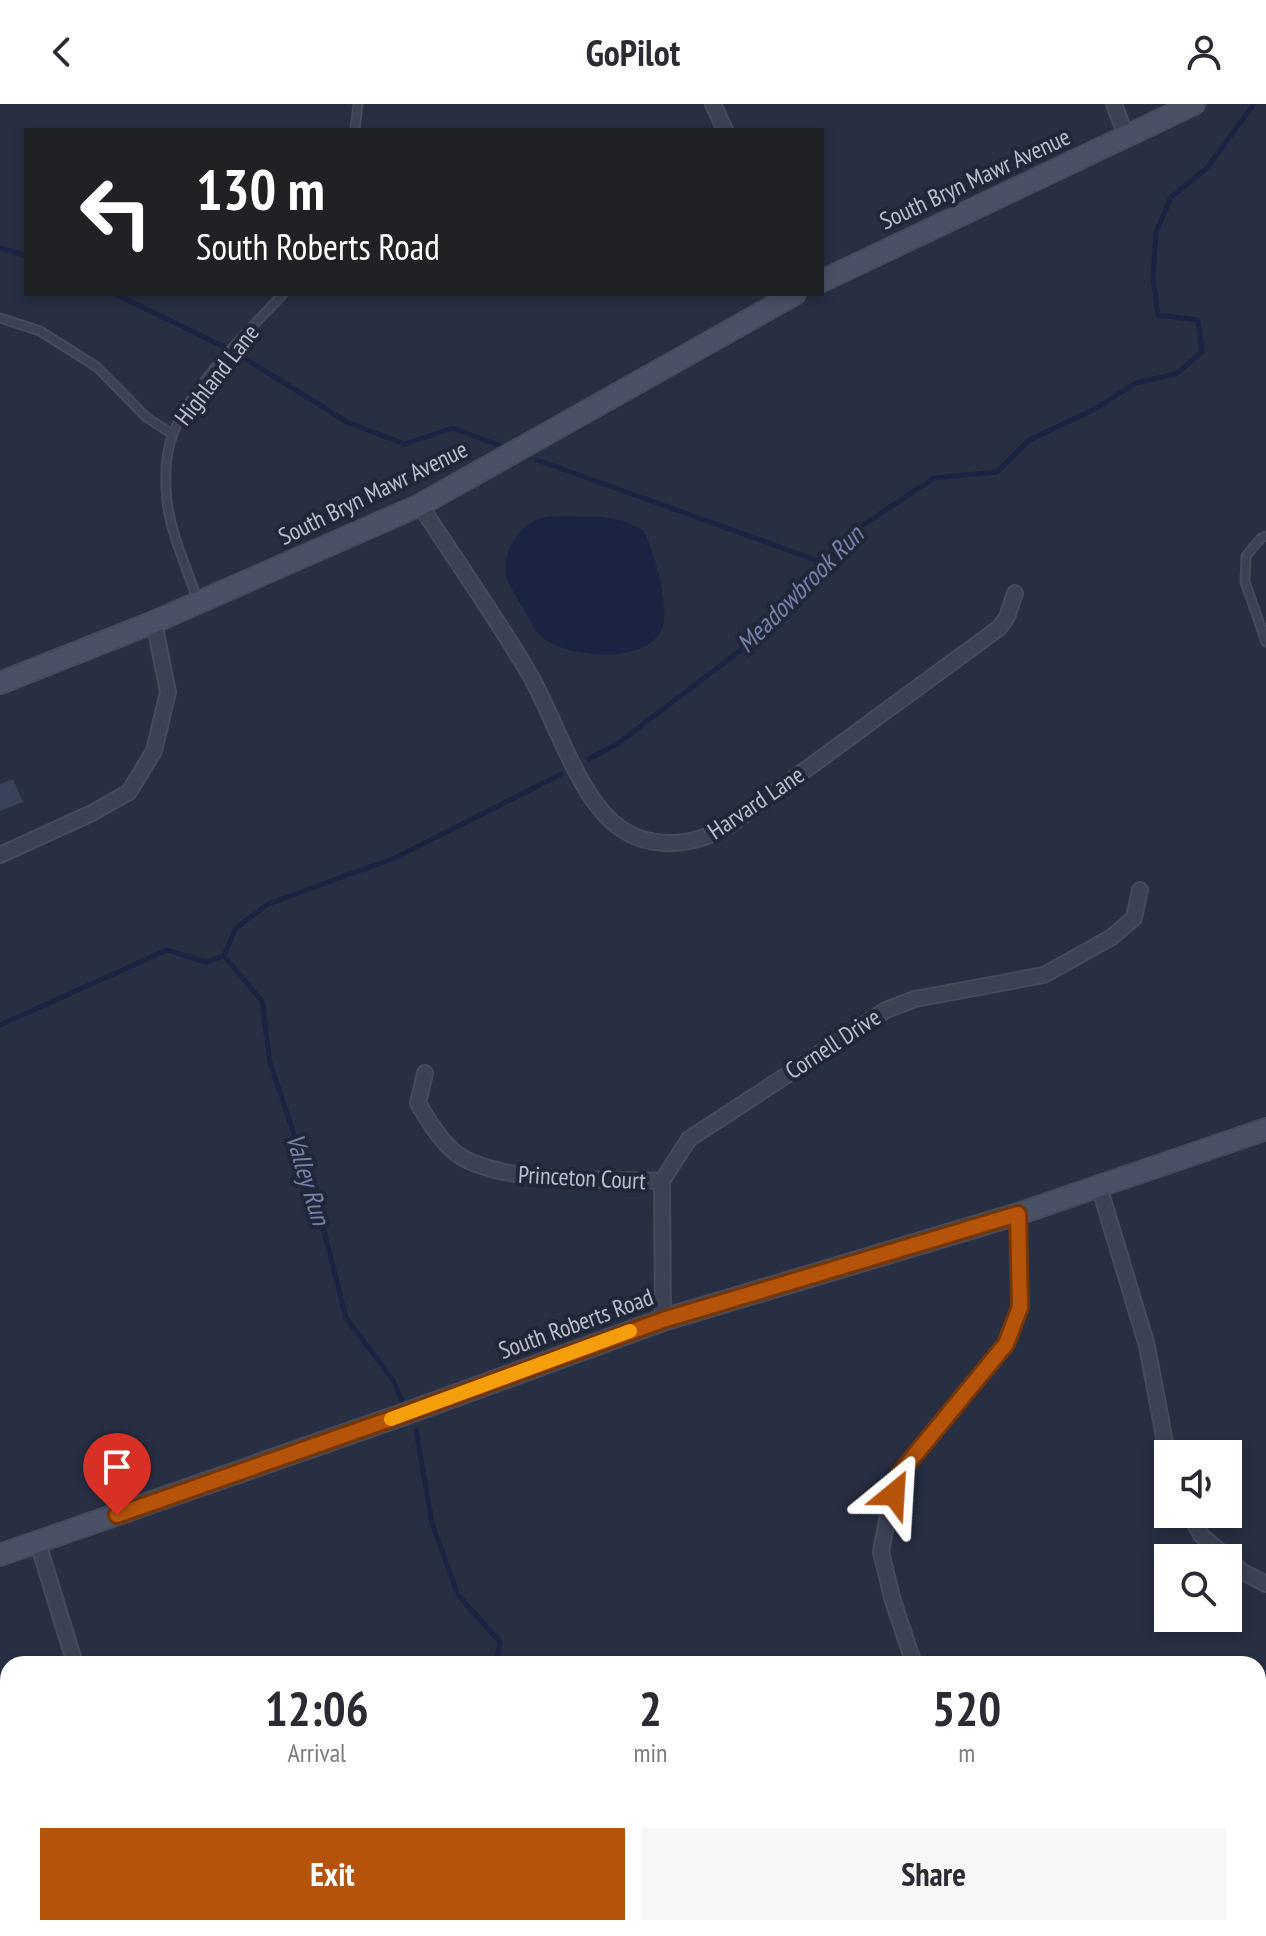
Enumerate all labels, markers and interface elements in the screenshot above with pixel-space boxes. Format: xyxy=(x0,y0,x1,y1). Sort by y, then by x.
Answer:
text: GoPilot xyxy=(586,29,680,76)
icon: back xyxy=(40,30,84,74)
icon: person xyxy=(1182,30,1226,74)
street label: South Bryn Mawr Avenue xyxy=(875,121,1075,236)
text: 130 m xyxy=(196,153,325,225)
icon: left xyxy=(64,160,168,264)
text: South Roberts Road xyxy=(196,223,440,270)
street label: Highland Lane xyxy=(167,318,266,431)
street label: South Bryn Mawr Avenue xyxy=(273,433,472,552)
water label: Meadowbrook Run xyxy=(729,517,871,659)
street label: Harvard Lane xyxy=(702,759,810,846)
street label: Cornell Drive xyxy=(779,1001,886,1086)
water label: Valley Run xyxy=(279,1129,338,1230)
street label: Princeton Court xyxy=(517,1159,647,1196)
street label: South Roberts Road xyxy=(494,1281,657,1366)
pin xyxy=(83,1433,151,1515)
map controls xyxy=(1154,1440,1242,1632)
button: sound xyxy=(1154,1440,1242,1528)
icon: arrive xyxy=(95,1445,139,1489)
position arrow xyxy=(852,1452,936,1536)
button: search xyxy=(1154,1544,1242,1632)
text: 12:06 xyxy=(265,1677,369,1739)
text: 2 xyxy=(639,1677,662,1739)
text: 520 xyxy=(932,1677,1001,1739)
text: Arrival xyxy=(287,1736,346,1769)
text: min xyxy=(633,1736,667,1769)
text: m xyxy=(958,1736,975,1769)
button: Exit xyxy=(40,1828,625,1920)
button: Share xyxy=(641,1828,1226,1920)

